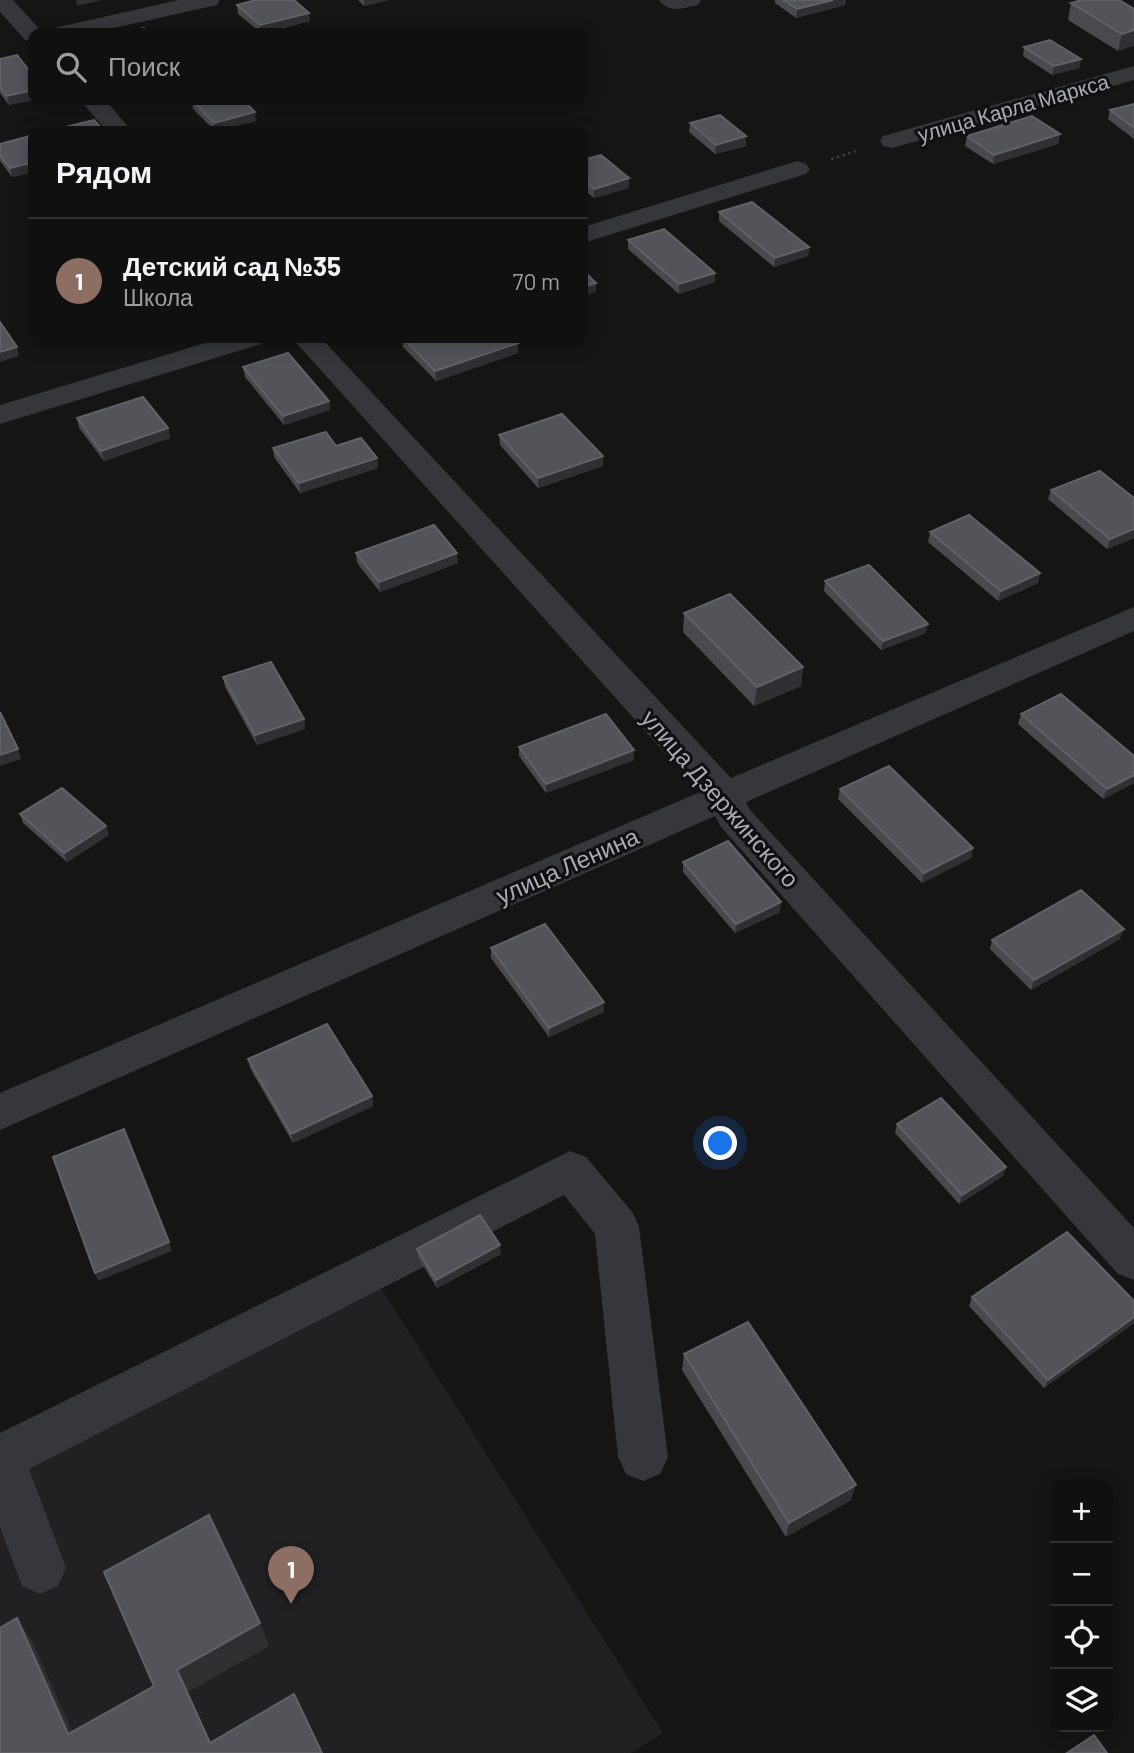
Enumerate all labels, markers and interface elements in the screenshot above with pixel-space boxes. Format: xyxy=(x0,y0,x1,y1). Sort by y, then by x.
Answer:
search box xyxy=(28,28,588,105)
icon: search xyxy=(52,48,90,86)
text: Поиск xyxy=(108,50,180,81)
street label: улица Карла Маркса xyxy=(915,68,1112,146)
text: Рядом xyxy=(56,153,152,189)
text: Детский сад №35 xyxy=(123,250,341,281)
text: 1 xyxy=(75,267,83,295)
text: 70 m xyxy=(513,267,560,295)
text: Школа xyxy=(123,283,193,311)
street label: улица Дзержинского xyxy=(636,703,806,893)
street label: улица Ленина xyxy=(491,820,643,909)
your location xyxy=(703,1126,737,1160)
map controls xyxy=(1050,1480,1113,1732)
button: + xyxy=(1050,1480,1113,1543)
button: − xyxy=(1050,1543,1113,1606)
pin: 1 xyxy=(268,1546,314,1604)
button: locate xyxy=(1050,1606,1113,1669)
button: layers xyxy=(1050,1669,1113,1732)

